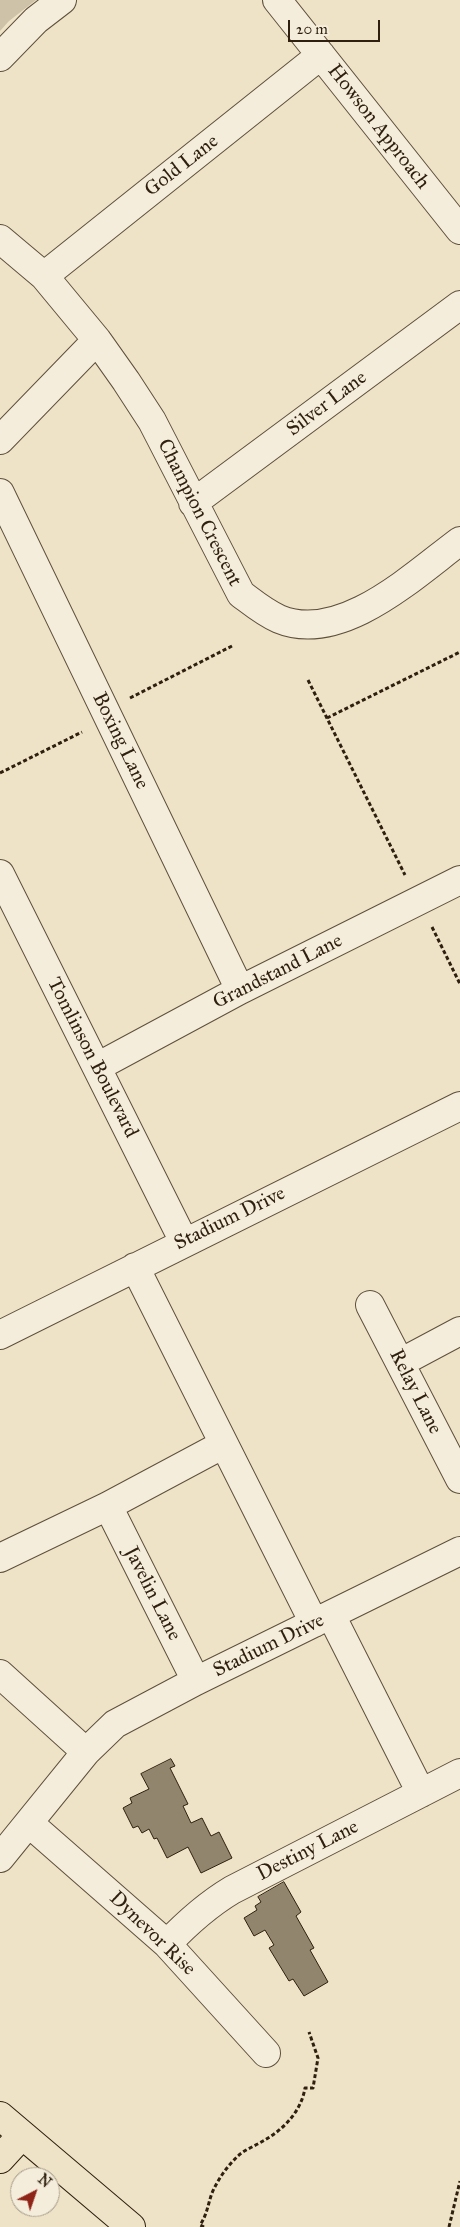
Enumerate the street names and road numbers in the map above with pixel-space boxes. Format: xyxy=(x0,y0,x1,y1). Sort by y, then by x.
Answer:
street label: Howson Approach xyxy=(322,60,434,194)
street label: Gold Lane xyxy=(140,130,224,202)
street label: Silver Lane xyxy=(282,366,372,442)
street label: Champion Crescent xyxy=(152,435,246,591)
street label: Boxing Lane xyxy=(86,689,154,793)
street label: Grandstand Lane xyxy=(209,929,347,1015)
street label: Tomlinson Boulevard xyxy=(41,974,143,1142)
street label: Stadium Drive xyxy=(171,1182,289,1256)
street label: Relay Lane xyxy=(383,1346,447,1438)
street label: Javelin Lane xyxy=(118,1543,186,1645)
street label: Stadium Drive xyxy=(210,1609,328,1683)
street label: Destiny Lane xyxy=(253,1815,363,1887)
street label: Dynevor Rise xyxy=(104,1887,200,1981)

